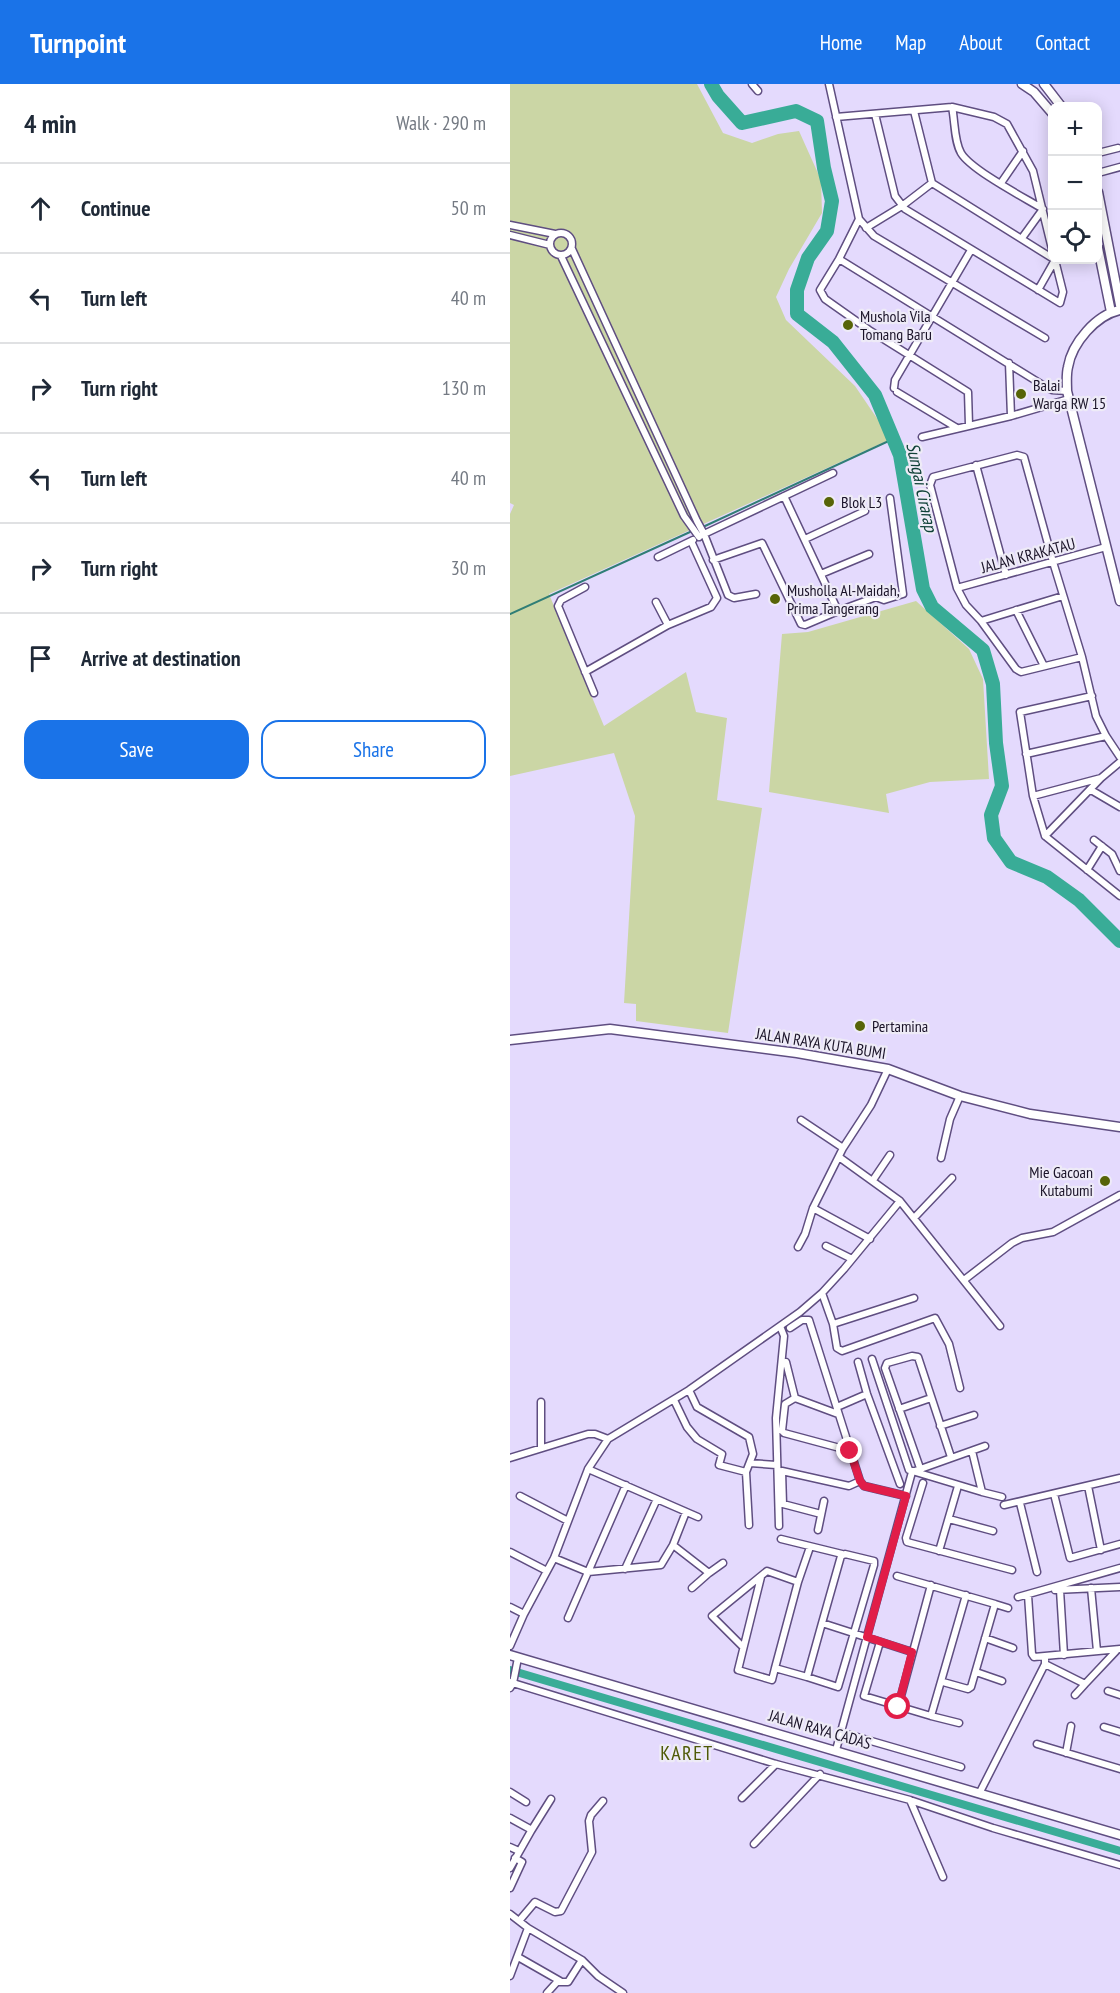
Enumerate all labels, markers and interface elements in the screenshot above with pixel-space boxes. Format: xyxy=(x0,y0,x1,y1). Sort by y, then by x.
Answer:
text: Turnpoint xyxy=(30,24,126,61)
text: Home xyxy=(820,29,862,56)
text: Map xyxy=(895,29,926,56)
text: About xyxy=(959,29,1002,56)
text: Contact xyxy=(1035,29,1090,56)
map controls xyxy=(1048,102,1102,264)
button: + xyxy=(1048,102,1102,156)
text: 4 min xyxy=(24,107,77,140)
text: Walk · 290 m xyxy=(396,110,486,136)
button: − xyxy=(1048,156,1102,210)
icon: ahead xyxy=(24,192,57,225)
text: Continue xyxy=(81,194,151,222)
text: 50 m xyxy=(451,195,486,221)
button: locate xyxy=(1048,210,1102,264)
icon: left xyxy=(24,282,57,315)
text: Turn left xyxy=(81,284,147,312)
text: 40 m xyxy=(451,285,486,311)
place label: Mushola Vila Tomang Baru xyxy=(860,306,932,344)
marker: Mushola Vila Tomang Baru xyxy=(841,318,855,332)
icon: right xyxy=(24,372,57,405)
text: Turn right xyxy=(81,374,158,402)
text: 130 m xyxy=(442,375,486,401)
place label: Balai Warga RW 15 xyxy=(1033,375,1106,413)
marker: Balai Warga RW 15 xyxy=(1014,387,1028,401)
water label: Sungai Cirarap xyxy=(901,440,943,535)
icon: left xyxy=(24,462,57,495)
text: Turn left xyxy=(81,464,147,492)
text: 40 m xyxy=(451,465,486,491)
place label: Blok L3 xyxy=(841,492,882,512)
marker: Blok L3 xyxy=(822,495,836,509)
street label: JALAN KRAKATAU xyxy=(978,533,1077,577)
icon: right xyxy=(24,552,57,585)
text: Turn right xyxy=(81,554,158,582)
text: 30 m xyxy=(451,555,486,581)
place label: Musholla Al-Maidah, Prima Tangerang xyxy=(787,580,900,618)
marker: Musholla Al-Maidah, Prima Tangerang xyxy=(768,592,782,606)
icon: arrive xyxy=(24,642,57,675)
text: Arrive at destination xyxy=(81,644,241,672)
button: Save xyxy=(24,720,249,779)
button: Share xyxy=(261,720,486,779)
place label: Pertamina xyxy=(872,1016,928,1036)
marker: Pertamina xyxy=(853,1019,867,1033)
street label: JALAN RAYA KUTA BUMI xyxy=(754,1023,887,1063)
place label: Mie Gacoan Kutabumi xyxy=(1029,1162,1093,1200)
marker: Mie Gacoan Kutabumi xyxy=(1098,1174,1112,1188)
route end xyxy=(836,1437,862,1463)
route start xyxy=(884,1693,910,1719)
street label: JALAN RAYA CADAS xyxy=(766,1705,874,1753)
district label: KARET xyxy=(660,1740,714,1766)

